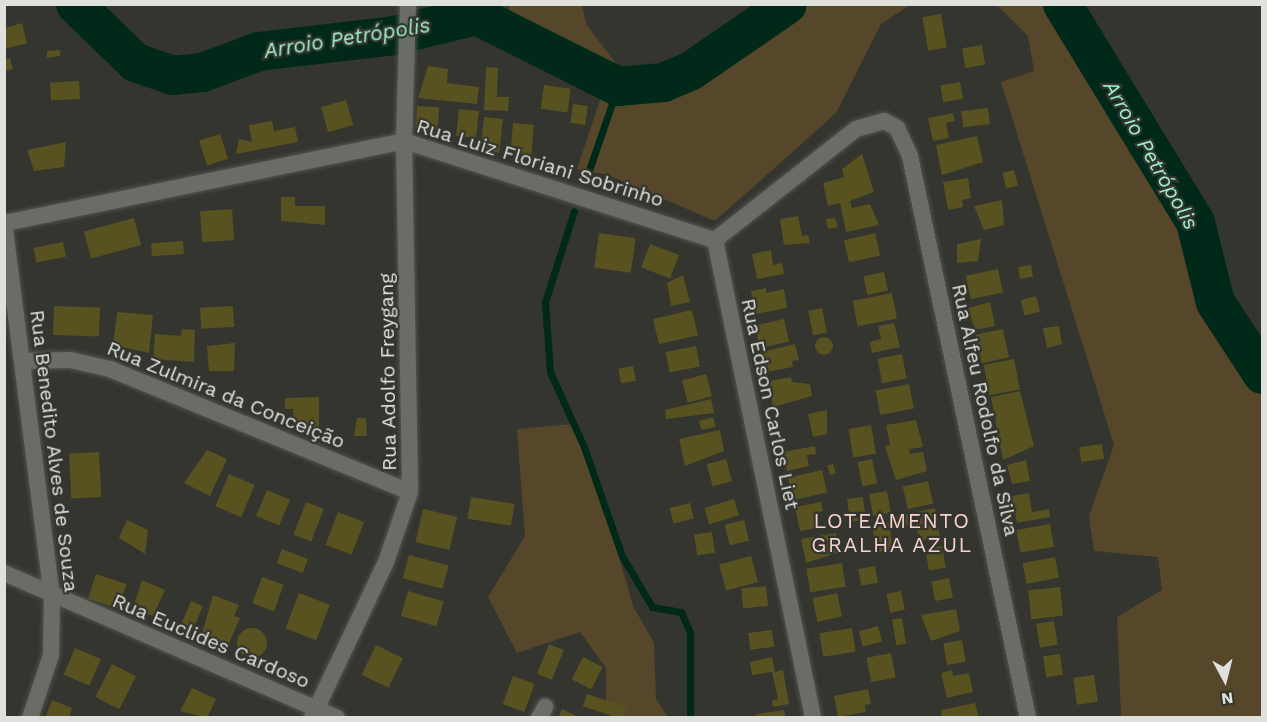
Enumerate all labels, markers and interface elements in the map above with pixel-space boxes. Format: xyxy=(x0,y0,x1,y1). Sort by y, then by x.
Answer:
water label: Arroio Petrópolis xyxy=(262,12,432,64)
water label: Arroio Petrópolis xyxy=(1098,76,1204,234)
street label: Rua Luiz Floriani Sobrinho xyxy=(413,114,667,212)
street label: Rua Adolfo Freygang xyxy=(374,272,402,472)
street label: Rua Alfeu Rodolfo da Silva xyxy=(946,281,1024,539)
street label: Rua Edson Carlos Liet xyxy=(736,296,804,512)
street label: Rua Benedito Alves de Souza xyxy=(25,308,83,594)
street label: Rua Zulmira da Conceição xyxy=(103,336,349,454)
district label: LOTEAMENTO GRALHA AZUL xyxy=(810,508,974,558)
street label: Rua Euclides Cardoso xyxy=(109,588,313,694)
north arrow xyxy=(1195,650,1255,710)
text: N xyxy=(1220,688,1234,709)

